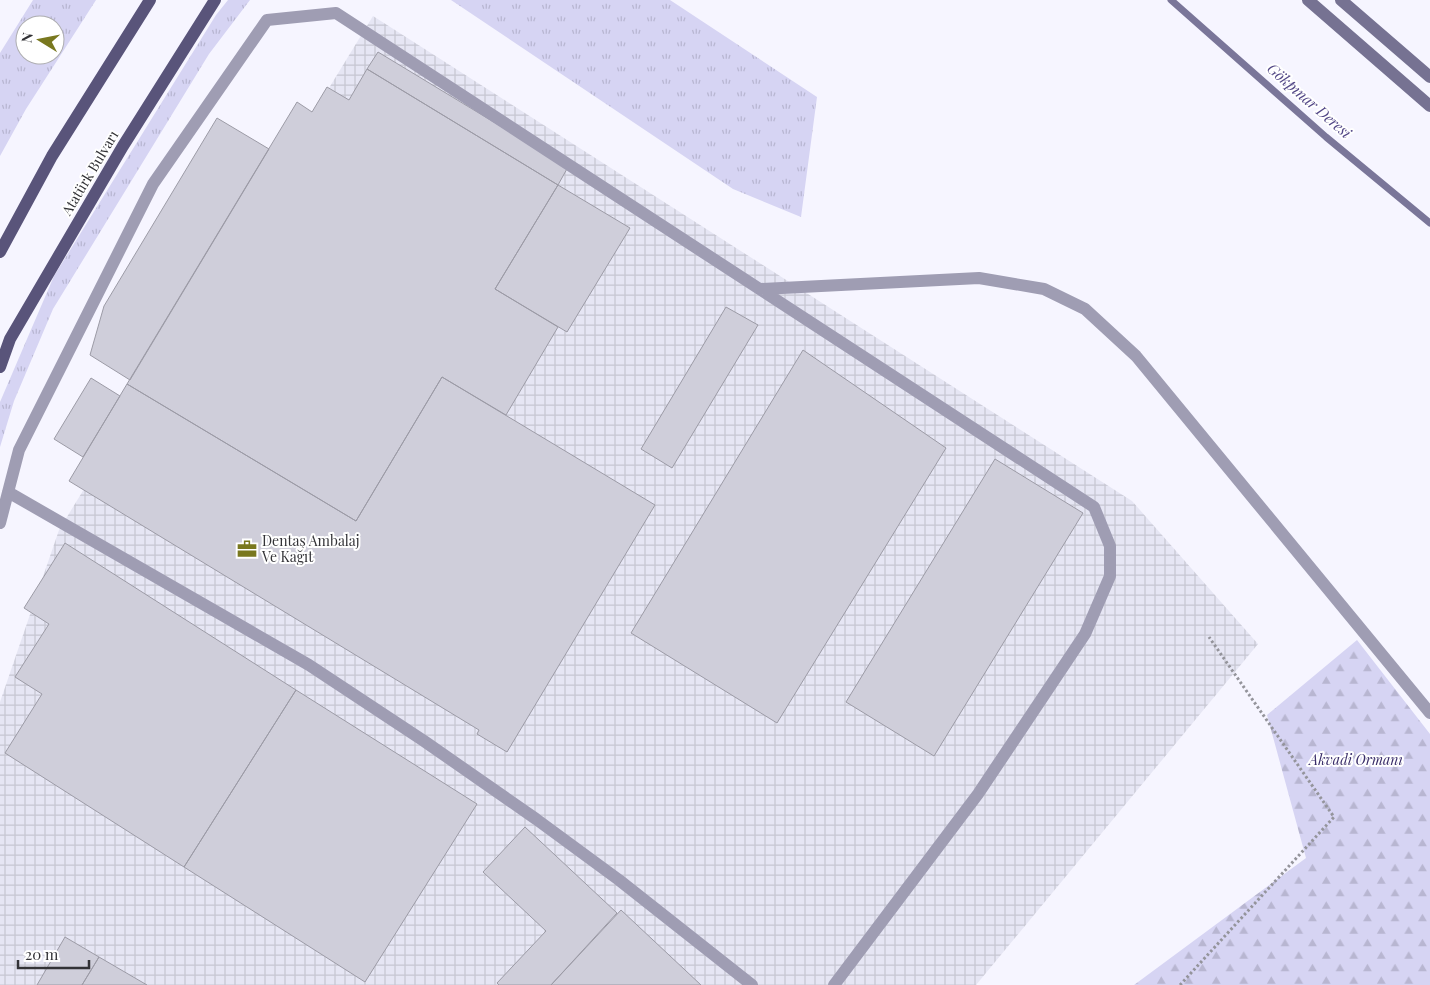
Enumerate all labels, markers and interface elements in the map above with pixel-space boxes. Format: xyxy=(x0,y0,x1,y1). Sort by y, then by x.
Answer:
north arrow xyxy=(15,15,65,65)
text: N xyxy=(16,31,37,44)
water label: Gökpınar Deresi xyxy=(1263,58,1356,143)
street label: Atatürk Bulvarı xyxy=(56,127,122,220)
place label: Dentaş Ambalaj Ve Kağıt xyxy=(261,531,360,566)
office icon: Dentaş Ambalaj Ve Kağıt xyxy=(236,538,258,560)
park label: Akvadi Ormanı xyxy=(1307,750,1403,769)
scale bar xyxy=(18,938,89,970)
text: 20 m xyxy=(25,944,59,964)

